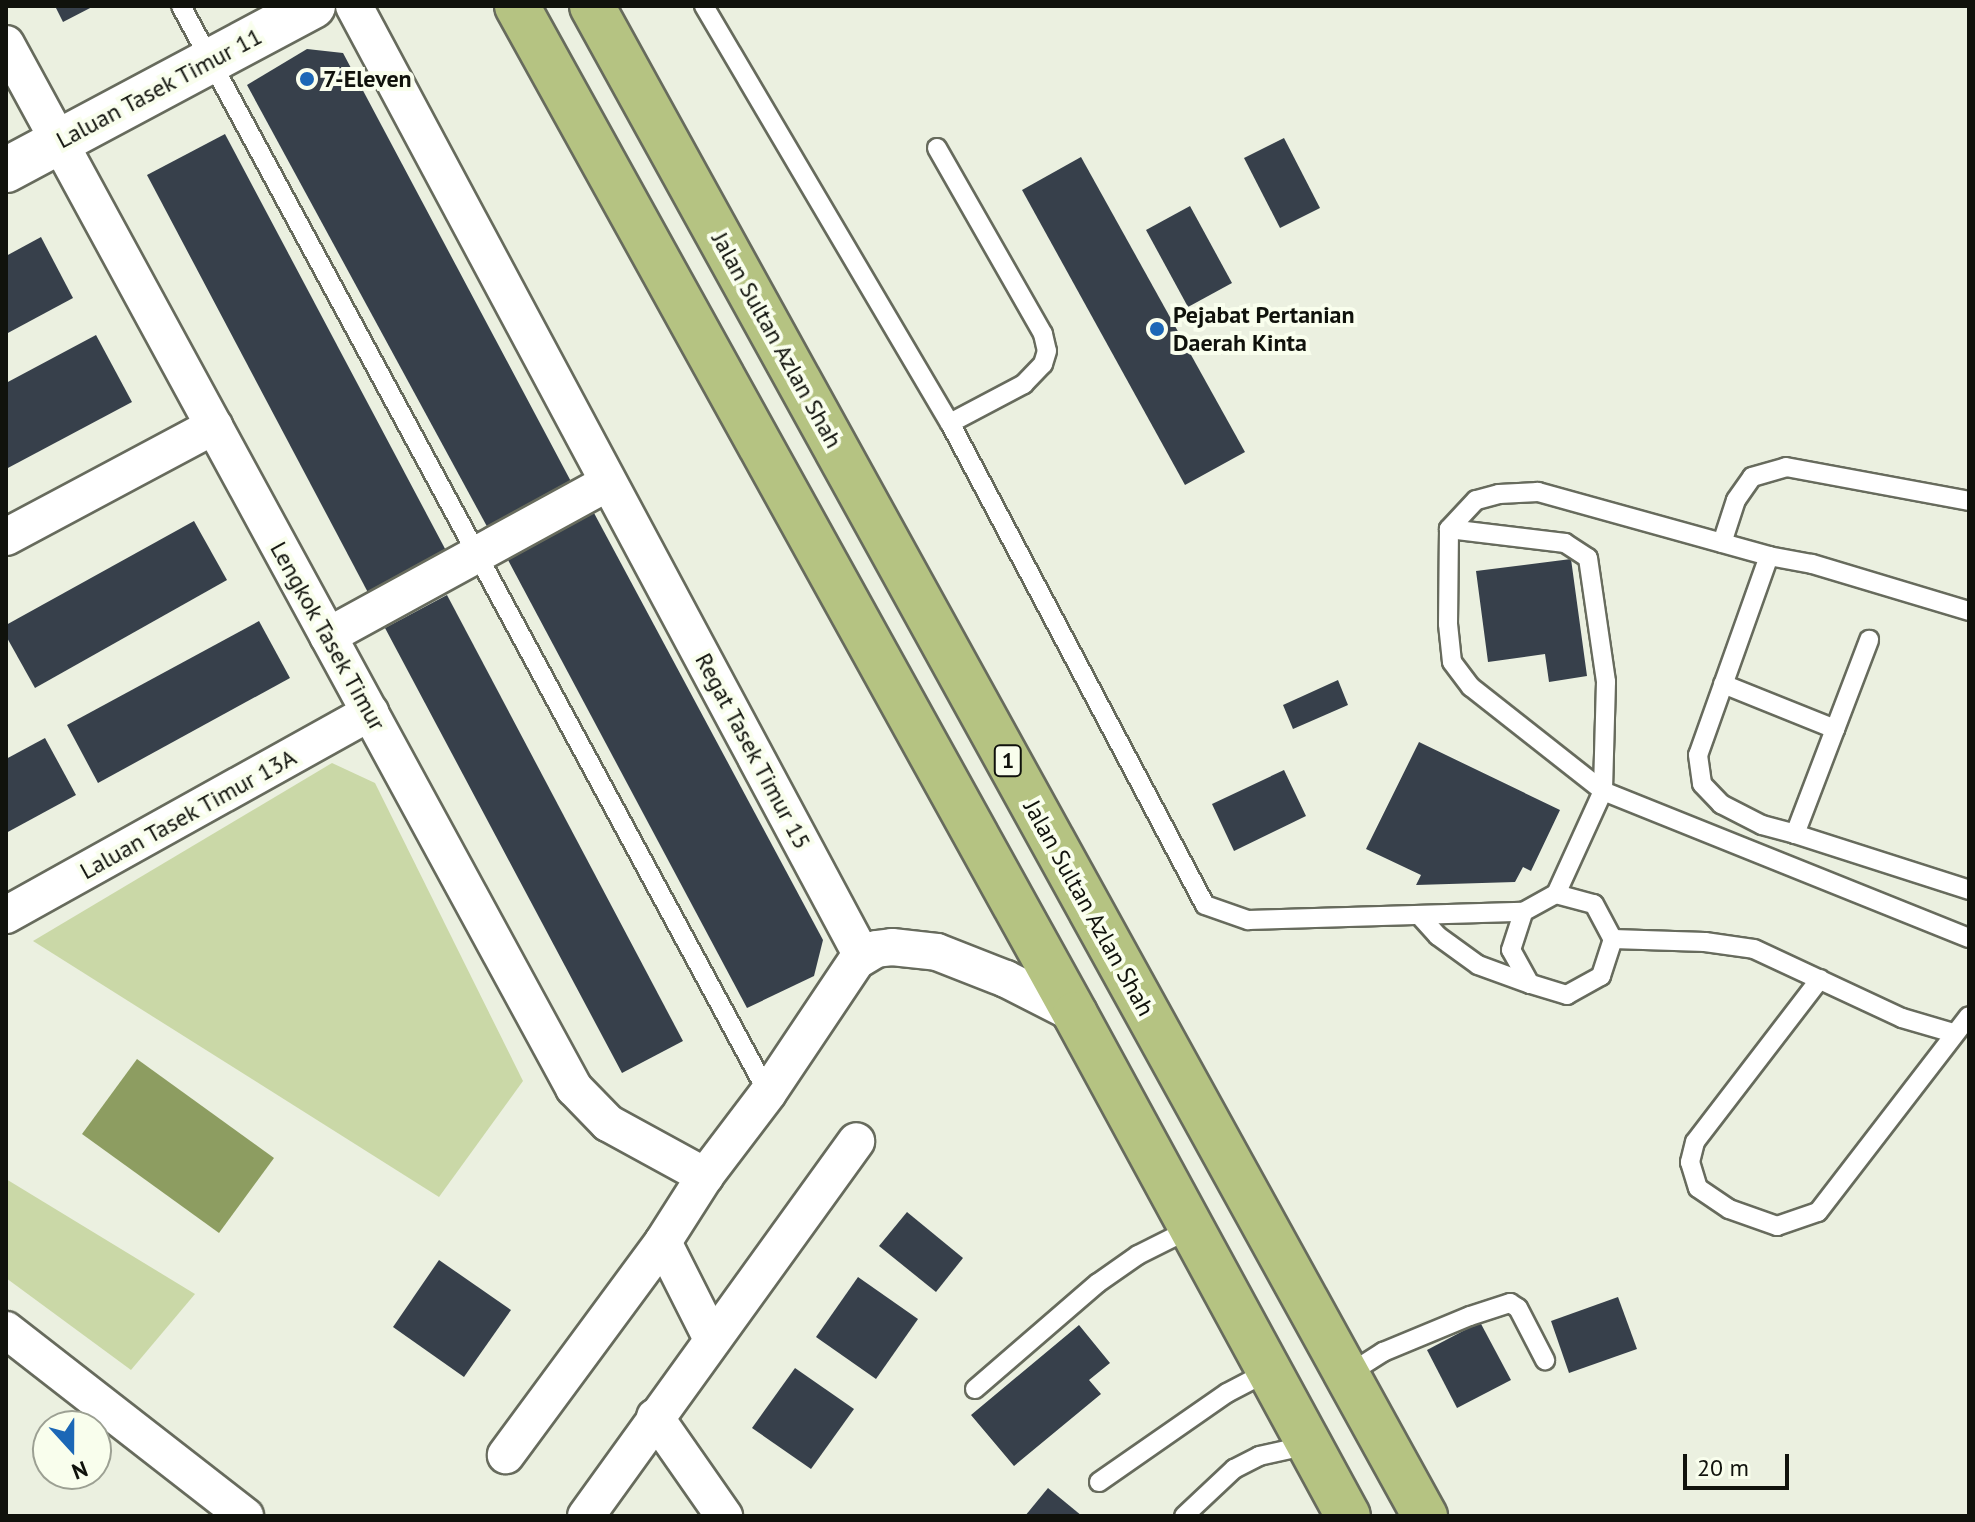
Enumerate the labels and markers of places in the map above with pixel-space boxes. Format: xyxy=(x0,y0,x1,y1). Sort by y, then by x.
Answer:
place label: 7-Eleven xyxy=(323,65,412,93)
marker: 7-Eleven xyxy=(298,70,316,88)
place label: Pejabat Pertanian Daerah Kinta xyxy=(1173,301,1355,357)
marker: Pejabat Pertanian Daerah Kinta xyxy=(1148,320,1166,338)

